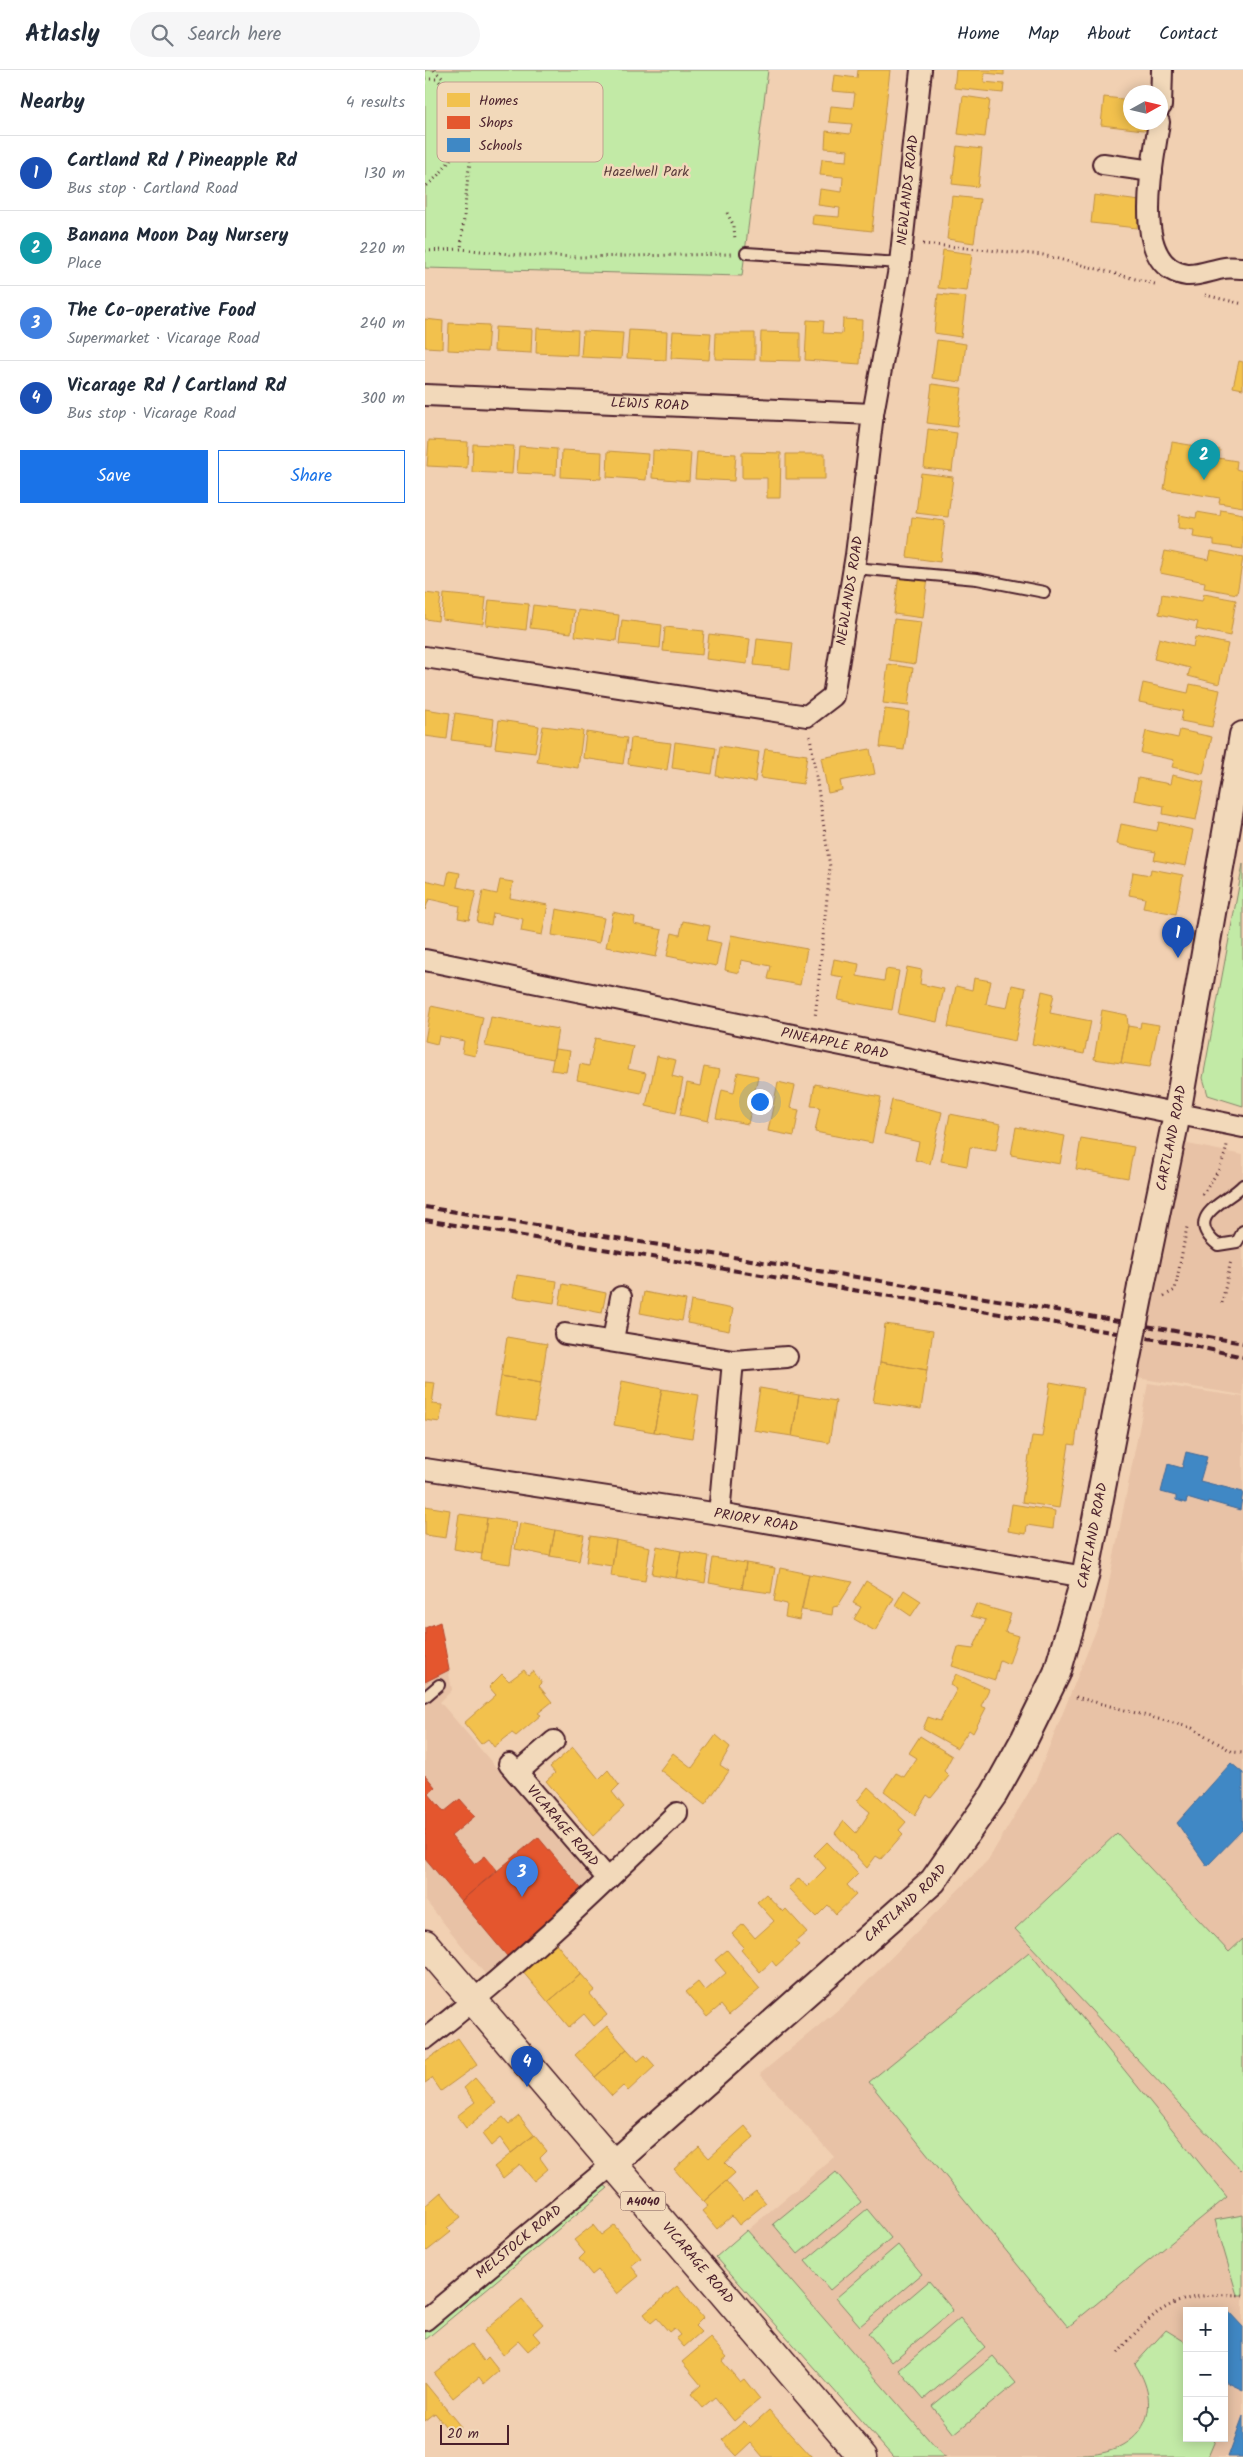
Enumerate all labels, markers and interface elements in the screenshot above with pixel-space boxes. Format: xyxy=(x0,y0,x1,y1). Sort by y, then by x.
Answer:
search box xyxy=(130,12,480,57)
text: Atlasly xyxy=(25,15,100,54)
text: Search here xyxy=(188,20,281,50)
text: Home xyxy=(957,20,1000,49)
text: Map xyxy=(1028,20,1059,49)
text: About xyxy=(1087,20,1131,49)
text: Contact xyxy=(1159,20,1218,49)
icon: search xyxy=(148,21,176,49)
legend xyxy=(437,82,603,162)
north arrow xyxy=(1123,85,1168,130)
text: Nearby xyxy=(20,86,85,119)
text: 4 results xyxy=(346,90,405,115)
text: Homes xyxy=(479,90,518,112)
text: Shops xyxy=(479,112,513,134)
street label: NEWLANDS ROAD xyxy=(891,134,925,246)
text: Schools xyxy=(479,135,522,157)
text: Cartland Rd / Pineapple Rd xyxy=(67,146,297,176)
text: 1 xyxy=(34,161,38,186)
text: 130 m xyxy=(364,161,405,186)
park label: Hazelwell Park xyxy=(603,161,689,183)
text: Bus stop · Cartland Road xyxy=(67,176,238,201)
text: Banana Moon Day Nursery xyxy=(67,221,288,251)
text: 2 xyxy=(31,236,41,261)
text: 220 m xyxy=(359,236,405,261)
text: Place xyxy=(67,251,101,276)
text: The Co-operative Food xyxy=(67,296,256,326)
text: 3 xyxy=(32,311,40,336)
text: 240 m xyxy=(360,311,405,336)
text: Supermarket · Vicarage Road xyxy=(67,326,259,351)
text: Vicarage Rd / Cartland Rd xyxy=(67,371,286,401)
text: 4 xyxy=(32,386,40,411)
text: 300 m xyxy=(361,386,405,411)
street label: LEWIS ROAD xyxy=(610,392,690,417)
text: Bus stop · Vicarage Road xyxy=(67,401,236,426)
pin: 2 xyxy=(1188,439,1220,480)
button: Save xyxy=(20,450,208,503)
button: Share xyxy=(218,450,405,503)
street label: NEWLANDS ROAD xyxy=(830,535,869,647)
pin: 1 xyxy=(1162,917,1194,958)
street label: PINEAPPLE ROAD xyxy=(779,1022,890,1065)
street label: CARTLAND ROAD xyxy=(1150,1084,1193,1193)
your location xyxy=(747,1089,773,1115)
street label: CARTLAND ROAD xyxy=(1071,1481,1114,1591)
street label: PRIORY ROAD xyxy=(712,1502,800,1538)
street label: VICARAGE ROAD xyxy=(521,1780,604,1872)
pin: 3 xyxy=(506,1856,538,1897)
street label: CARTLAND ROAD xyxy=(859,1860,953,1948)
pin: 4 xyxy=(511,2046,543,2087)
road number: A4040 xyxy=(621,2192,665,2210)
street label: MELSTOCK ROAD xyxy=(471,2199,567,2285)
street label: VICARAGE ROAD xyxy=(656,2217,739,2309)
map controls xyxy=(1183,2307,1228,2442)
button: + xyxy=(1183,2307,1228,2352)
button: − xyxy=(1183,2352,1228,2397)
button: locate xyxy=(1183,2397,1228,2442)
scale bar xyxy=(440,2422,509,2445)
text: 20 m xyxy=(447,2423,479,2445)

